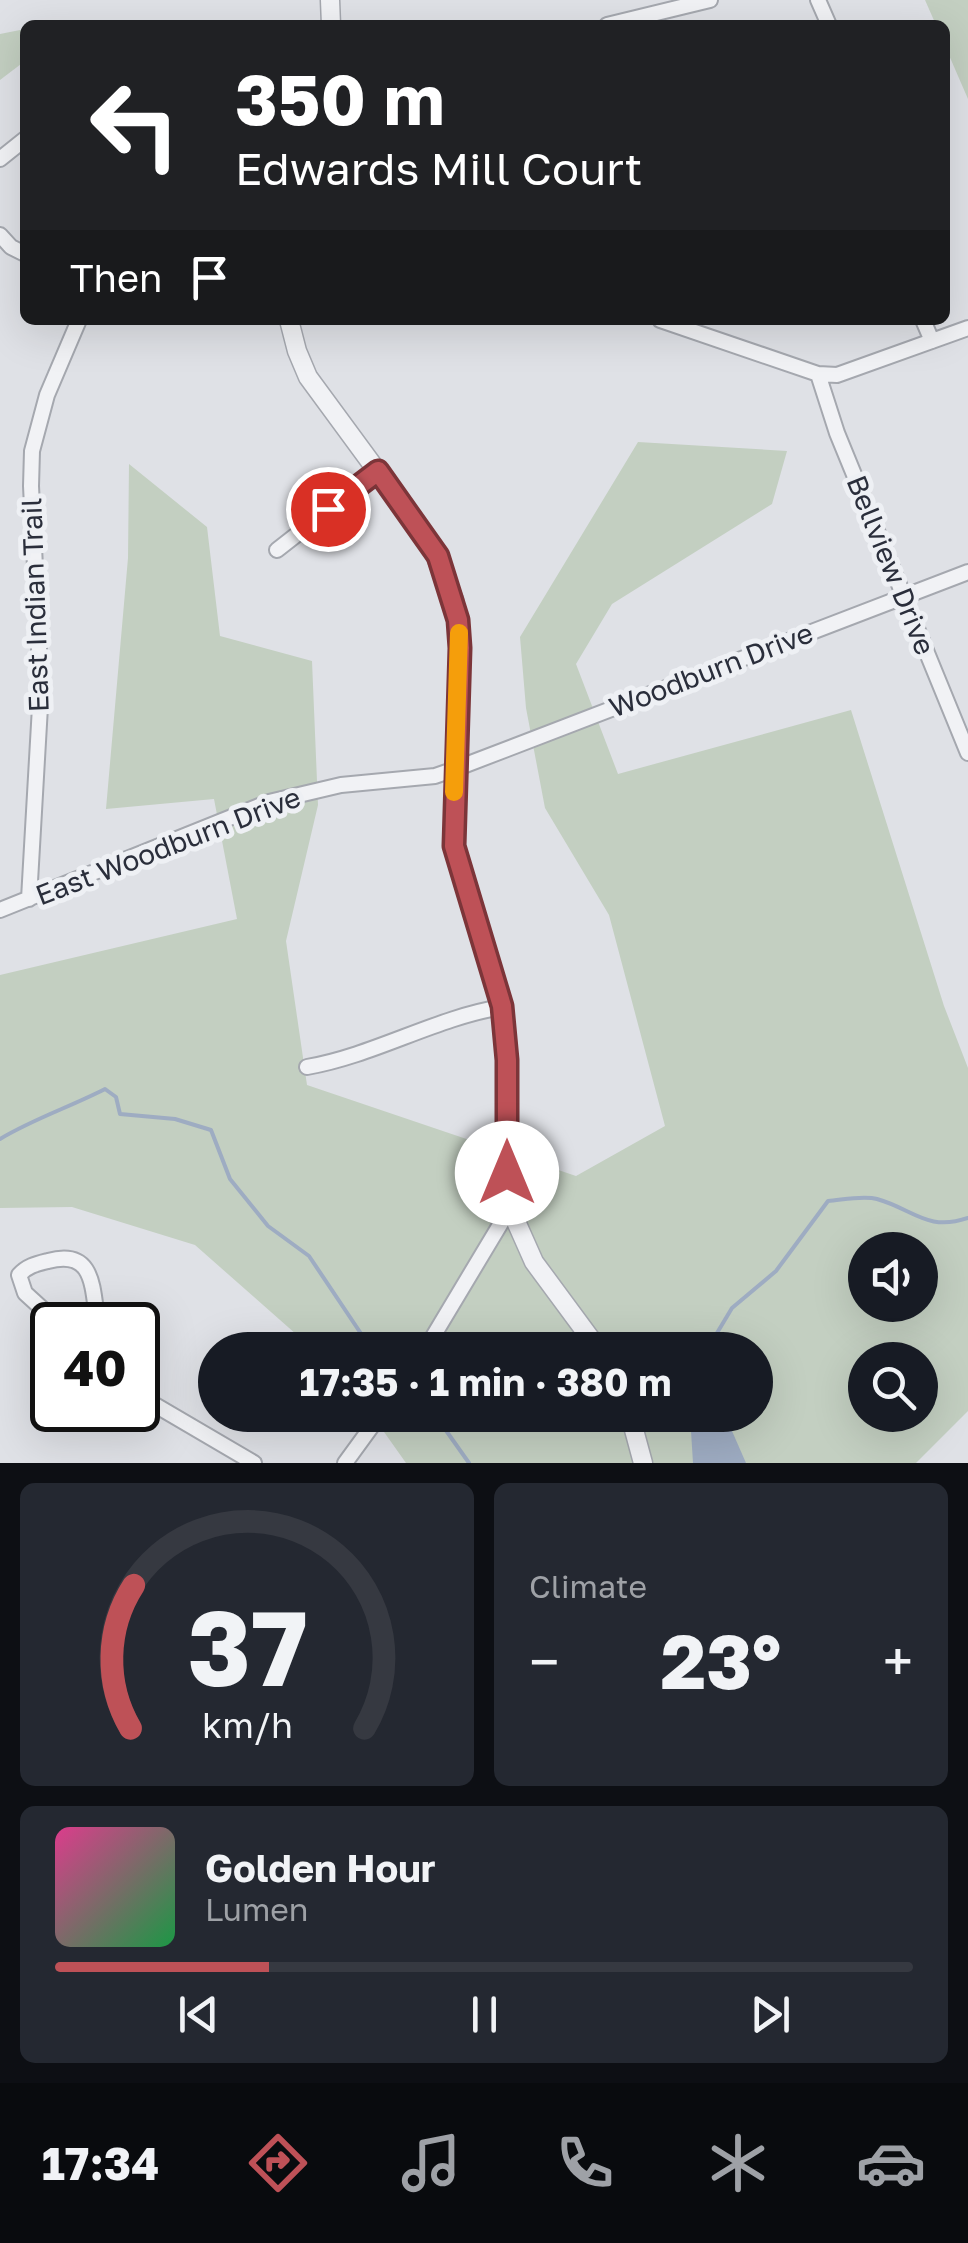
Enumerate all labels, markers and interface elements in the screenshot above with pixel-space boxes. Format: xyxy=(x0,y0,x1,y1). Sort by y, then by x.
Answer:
text: 350 m xyxy=(235,56,445,140)
icon: left xyxy=(70,60,200,190)
text: Edwards Mill Court xyxy=(235,141,643,195)
icon: arrive xyxy=(182,250,237,305)
text: Then xyxy=(70,255,162,300)
pin xyxy=(286,467,371,552)
street label: Bellview Drive xyxy=(840,470,942,659)
icon: arrive xyxy=(301,482,356,537)
street label: East Indian Trail xyxy=(14,497,55,713)
street label: Woodburn Drive xyxy=(604,616,817,724)
street label: East Woodburn Drive xyxy=(31,780,305,911)
position arrow xyxy=(455,1121,559,1225)
map controls xyxy=(848,1232,938,1432)
button: sound xyxy=(848,1232,938,1322)
speed limit sign: 40 xyxy=(30,1302,160,1432)
button: search xyxy=(848,1342,938,1432)
text: 17:35 · 1 min · 380 m xyxy=(300,1359,671,1404)
text: Climate xyxy=(529,1567,647,1605)
text: 37 xyxy=(187,1584,307,1709)
text: 23° xyxy=(661,1615,781,1706)
text: − xyxy=(529,1628,559,1694)
text: + xyxy=(883,1628,913,1694)
text: km/h xyxy=(202,1703,292,1746)
text: Golden Hour xyxy=(205,1845,436,1890)
text: Lumen xyxy=(205,1890,309,1928)
icon: previous xyxy=(171,1987,226,2042)
icon: pause xyxy=(457,1987,512,2042)
icon: next xyxy=(743,1987,798,2042)
icon: directions xyxy=(243,2128,313,2198)
icon: music xyxy=(396,2128,466,2198)
icon: phone xyxy=(550,2128,620,2198)
icon: climate xyxy=(703,2128,773,2198)
icon: car xyxy=(856,2128,926,2198)
text: 17:34 xyxy=(42,2136,159,2190)

